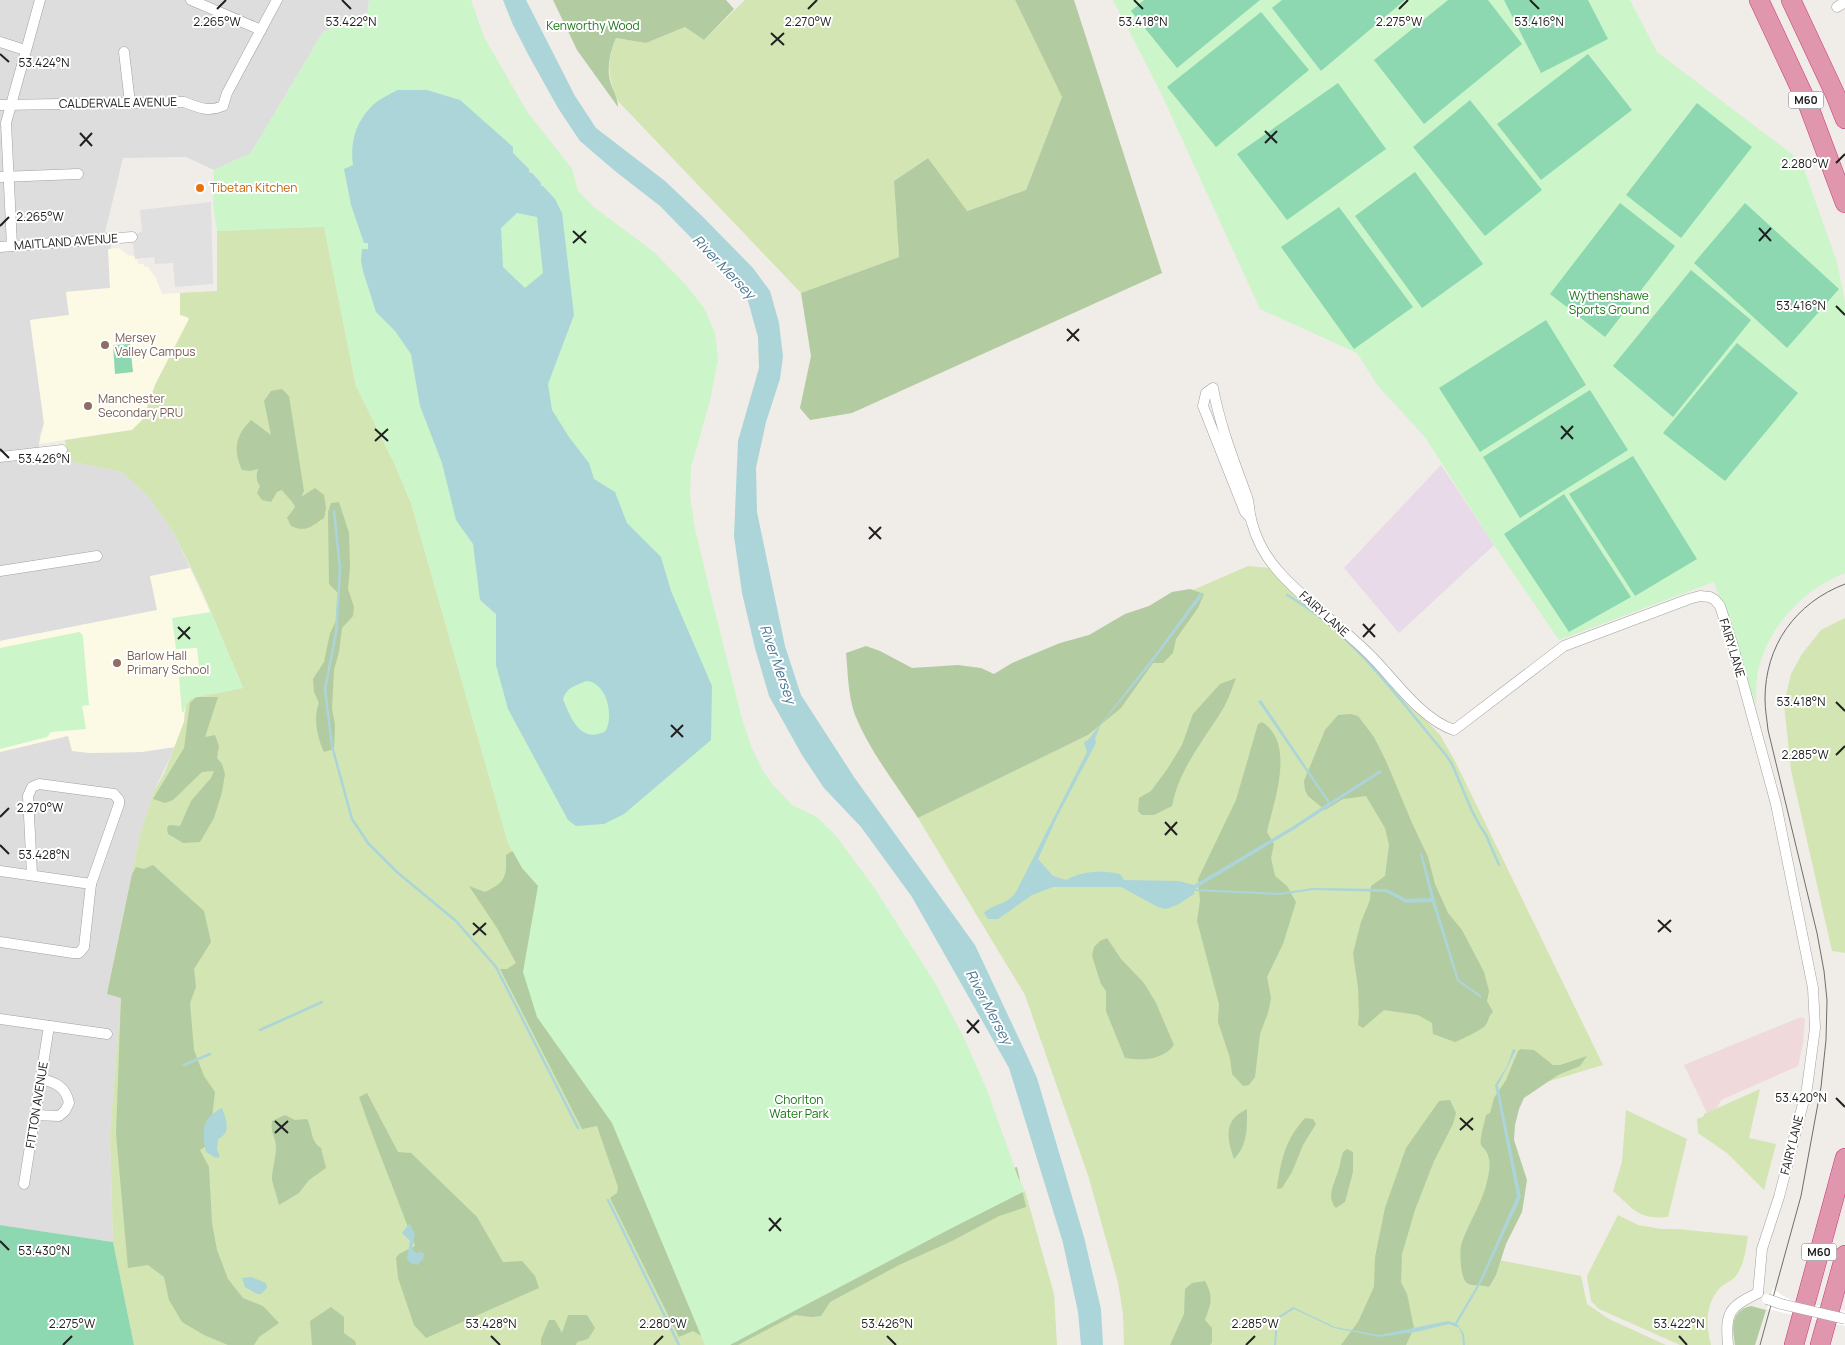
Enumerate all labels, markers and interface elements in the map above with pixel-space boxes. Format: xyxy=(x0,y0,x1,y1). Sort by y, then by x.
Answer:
text: 2.265°W xyxy=(193,13,242,30)
text: 53.422°N xyxy=(326,13,376,30)
text: 2.270°W xyxy=(785,13,832,30)
text: 53.418°N xyxy=(1119,13,1167,30)
text: 2.275°W xyxy=(1376,13,1423,30)
text: 53.416°N xyxy=(1514,13,1564,30)
park label: Kenworthy Wood xyxy=(546,17,640,34)
text: 53.424°N xyxy=(19,54,69,71)
road number: M60 xyxy=(1788,92,1824,108)
street label: CALDERVALE AVENUE xyxy=(59,93,177,112)
text: 2.280°W xyxy=(1781,155,1830,172)
place label: Tibetan Kitchen xyxy=(210,179,297,196)
marker: Tibetan Kitchen xyxy=(194,182,206,194)
text: 2.265°W xyxy=(16,208,65,225)
street label: MAITLAND AVENUE xyxy=(13,229,119,254)
water label: River Mersey xyxy=(689,230,762,305)
park label: Wythenshawe Sports Ground xyxy=(1569,287,1649,318)
text: 53.416°N xyxy=(1776,297,1826,314)
place label: Mersey Valley Campus xyxy=(115,329,196,360)
marker: Mersey Valley Campus xyxy=(99,339,111,351)
place label: Manchester Secondary PRU xyxy=(98,390,183,421)
marker: Manchester Secondary PRU xyxy=(82,400,94,412)
text: 53.426°N xyxy=(18,450,70,467)
street label: FAIRY LANE xyxy=(1296,587,1353,640)
street label: FAIRY LANE xyxy=(1715,616,1750,680)
water label: River Mersey xyxy=(756,622,802,708)
place label: Barlow Hall Primary School xyxy=(127,647,209,678)
marker: Barlow Hall Primary School xyxy=(111,657,123,669)
text: 53.418°N xyxy=(1777,693,1825,710)
text: 2.285°W xyxy=(1781,746,1829,763)
text: 2.270°W xyxy=(17,799,64,816)
text: 53.428°N xyxy=(18,846,70,863)
water label: River Mersey xyxy=(962,966,1018,1050)
street label: FITTON AVENUE xyxy=(21,1060,52,1149)
text: 53.420°N xyxy=(1775,1089,1827,1106)
park label: Chorlton Water Park xyxy=(769,1091,830,1122)
street label: FAIRY LANE xyxy=(1776,1113,1807,1177)
text: 53.430°N xyxy=(18,1242,70,1259)
road number: M60 xyxy=(1802,1244,1836,1260)
text: 2.275°W xyxy=(49,1315,96,1332)
text: 53.428°N xyxy=(465,1315,517,1332)
text: 2.280°W xyxy=(639,1315,688,1332)
text: 53.426°N xyxy=(861,1315,913,1332)
text: 2.285°W xyxy=(1231,1315,1279,1332)
text: 53.422°N xyxy=(1654,1315,1704,1332)

